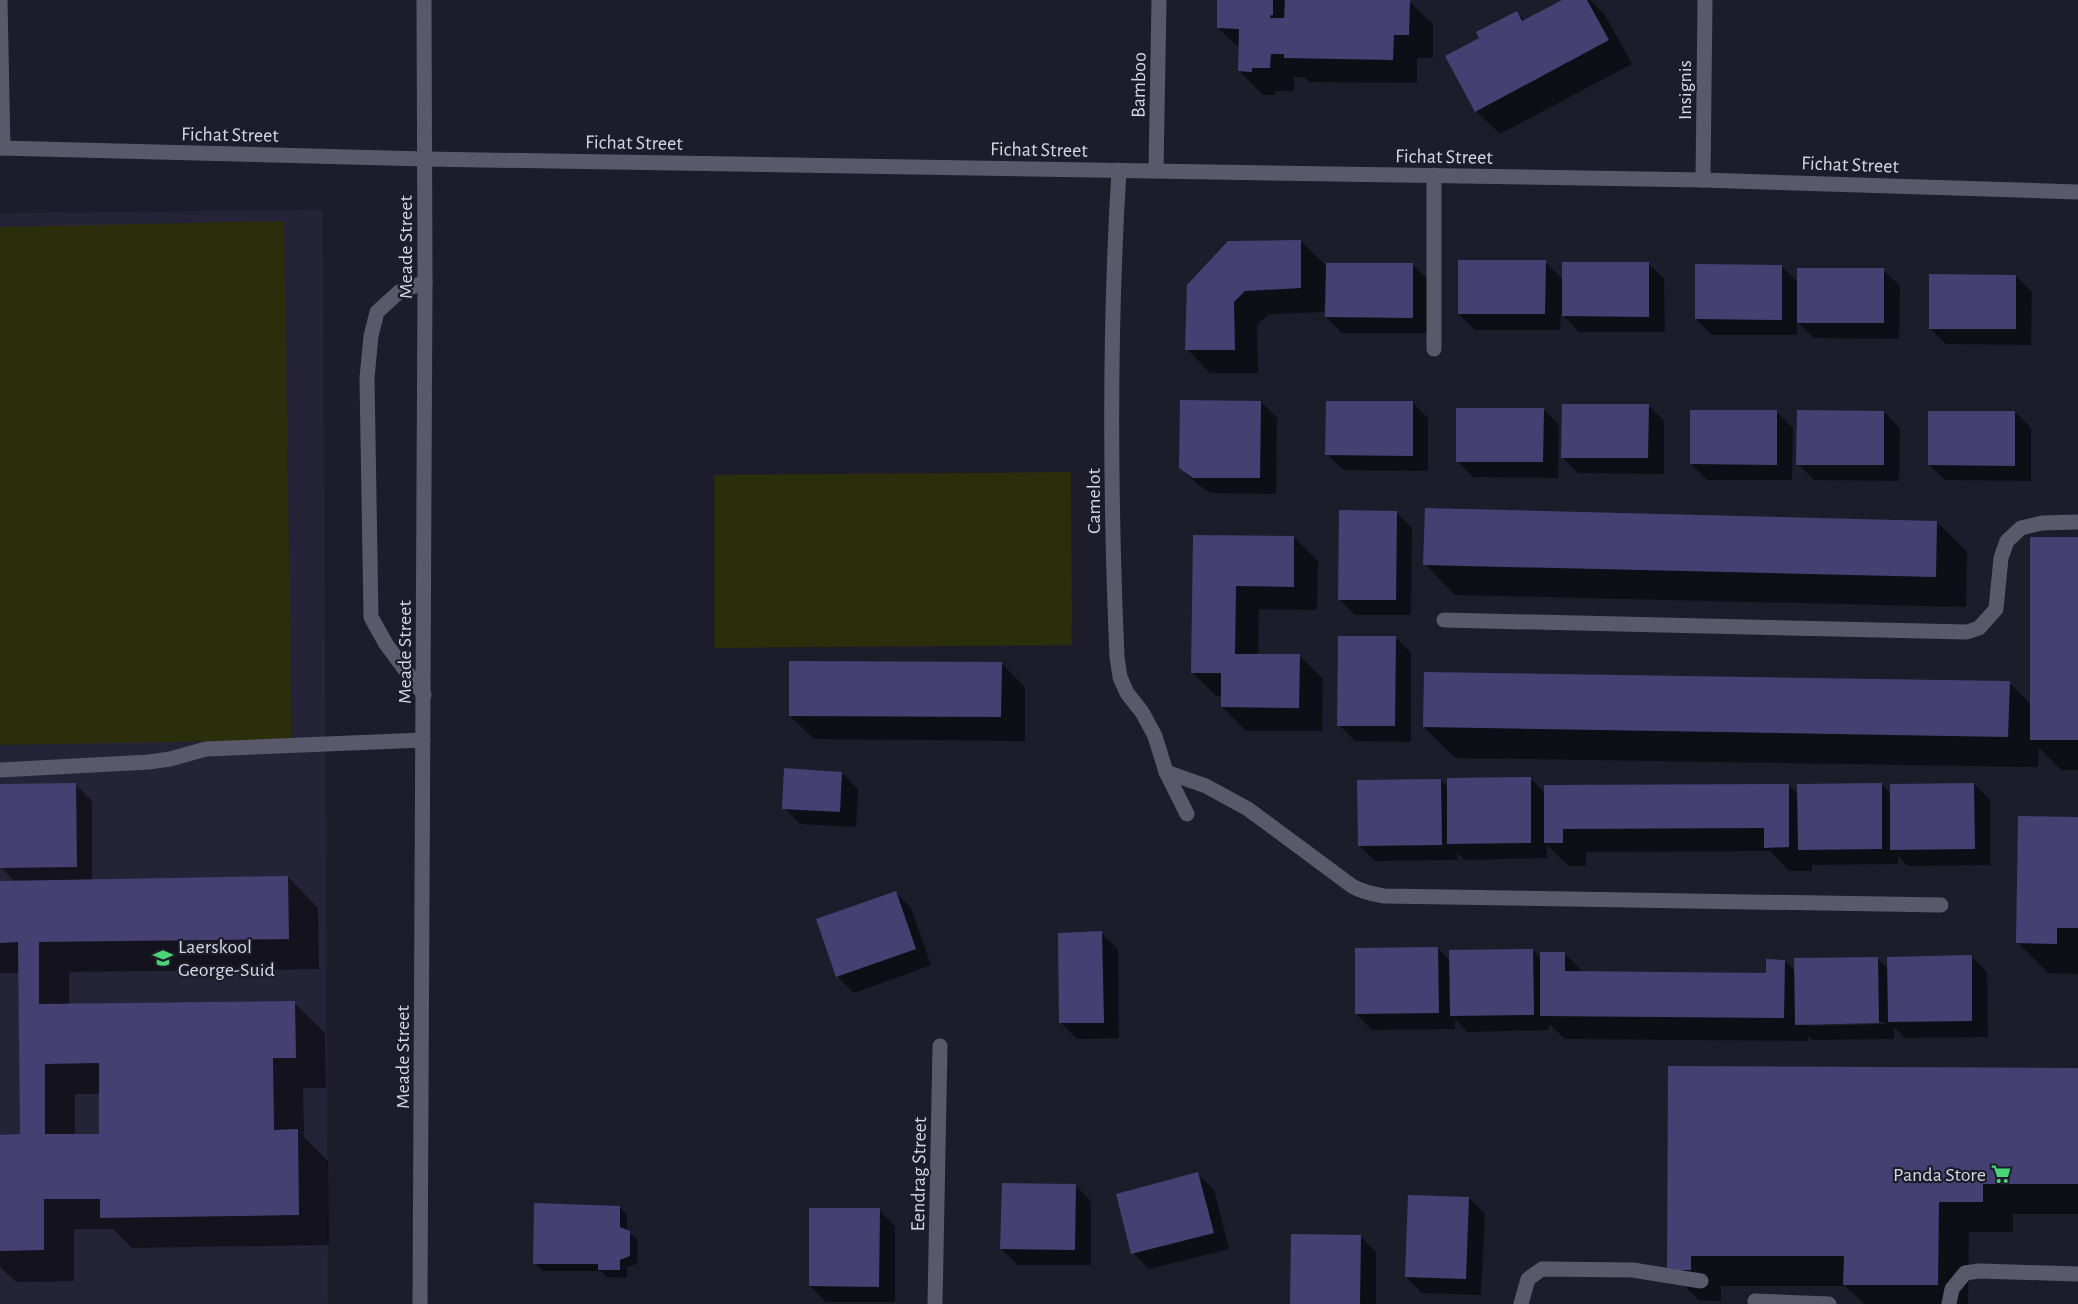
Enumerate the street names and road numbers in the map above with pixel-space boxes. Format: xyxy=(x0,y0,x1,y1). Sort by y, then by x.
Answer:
street label: Bamboo xyxy=(1128,52,1150,118)
street label: Insignis xyxy=(1675,60,1695,120)
street label: Fichat Street xyxy=(181,124,280,146)
street label: Fichat Street xyxy=(585,132,684,154)
street label: Fichat Street xyxy=(990,139,1089,161)
street label: Fichat Street xyxy=(1395,146,1494,168)
street label: Fichat Street xyxy=(1801,153,1900,177)
street label: Meade Street xyxy=(396,194,416,299)
street label: Camelot xyxy=(1084,467,1104,534)
street label: Meade Street xyxy=(395,599,415,704)
street label: Meade Street xyxy=(393,1004,413,1109)
street label: Eendrag Street xyxy=(908,1116,930,1232)

